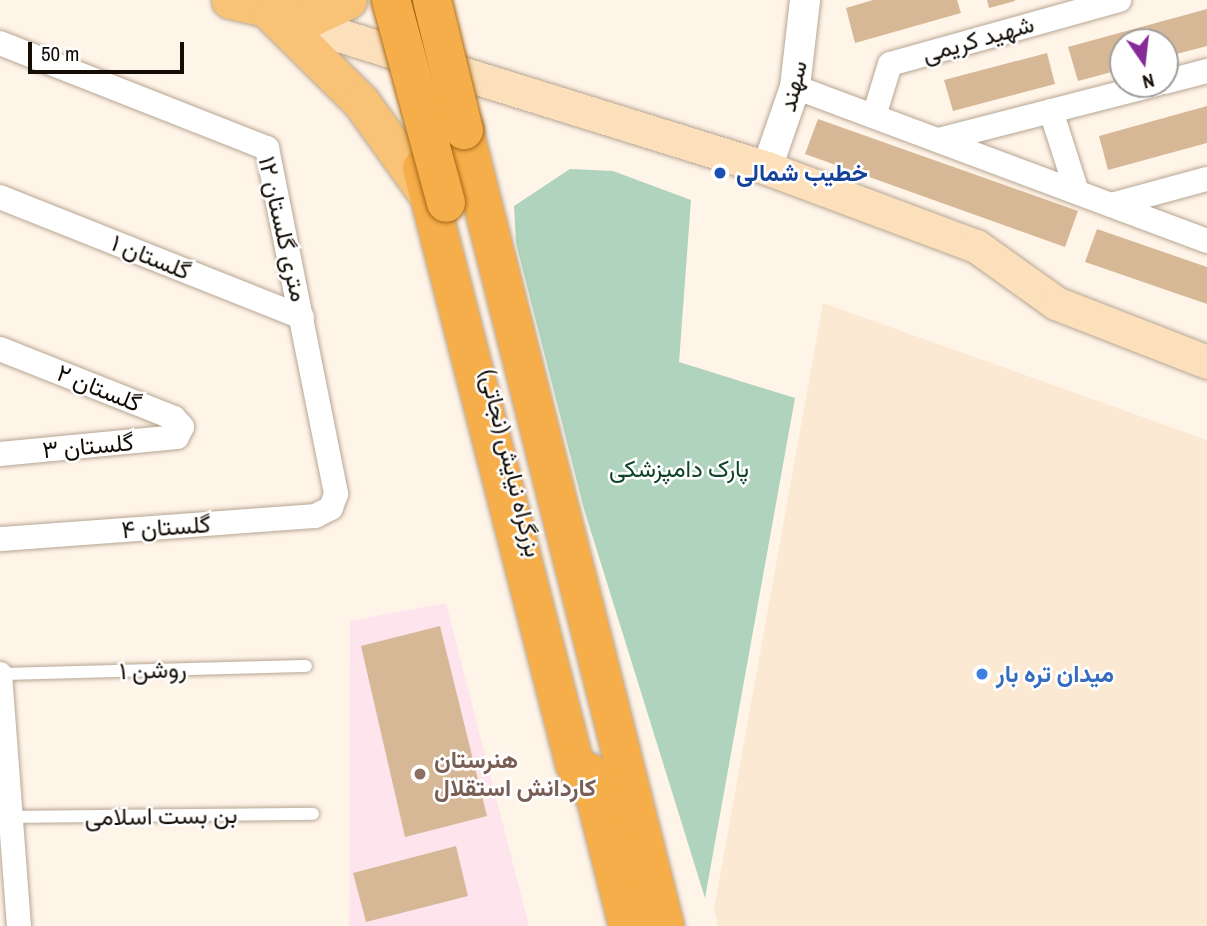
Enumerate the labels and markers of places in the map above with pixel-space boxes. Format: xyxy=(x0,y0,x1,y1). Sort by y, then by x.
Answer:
place label: خطیب شمالی xyxy=(736,159,868,187)
marker: خطیب شمالی xyxy=(710,163,730,183)
place label: میدان تره بار xyxy=(996,660,1114,688)
marker: میدان تره بار xyxy=(974,666,990,682)
place label: هنرستان کاردانش استقلال xyxy=(434,746,596,802)
marker: هنرستان کاردانش استقلال xyxy=(412,766,428,782)

